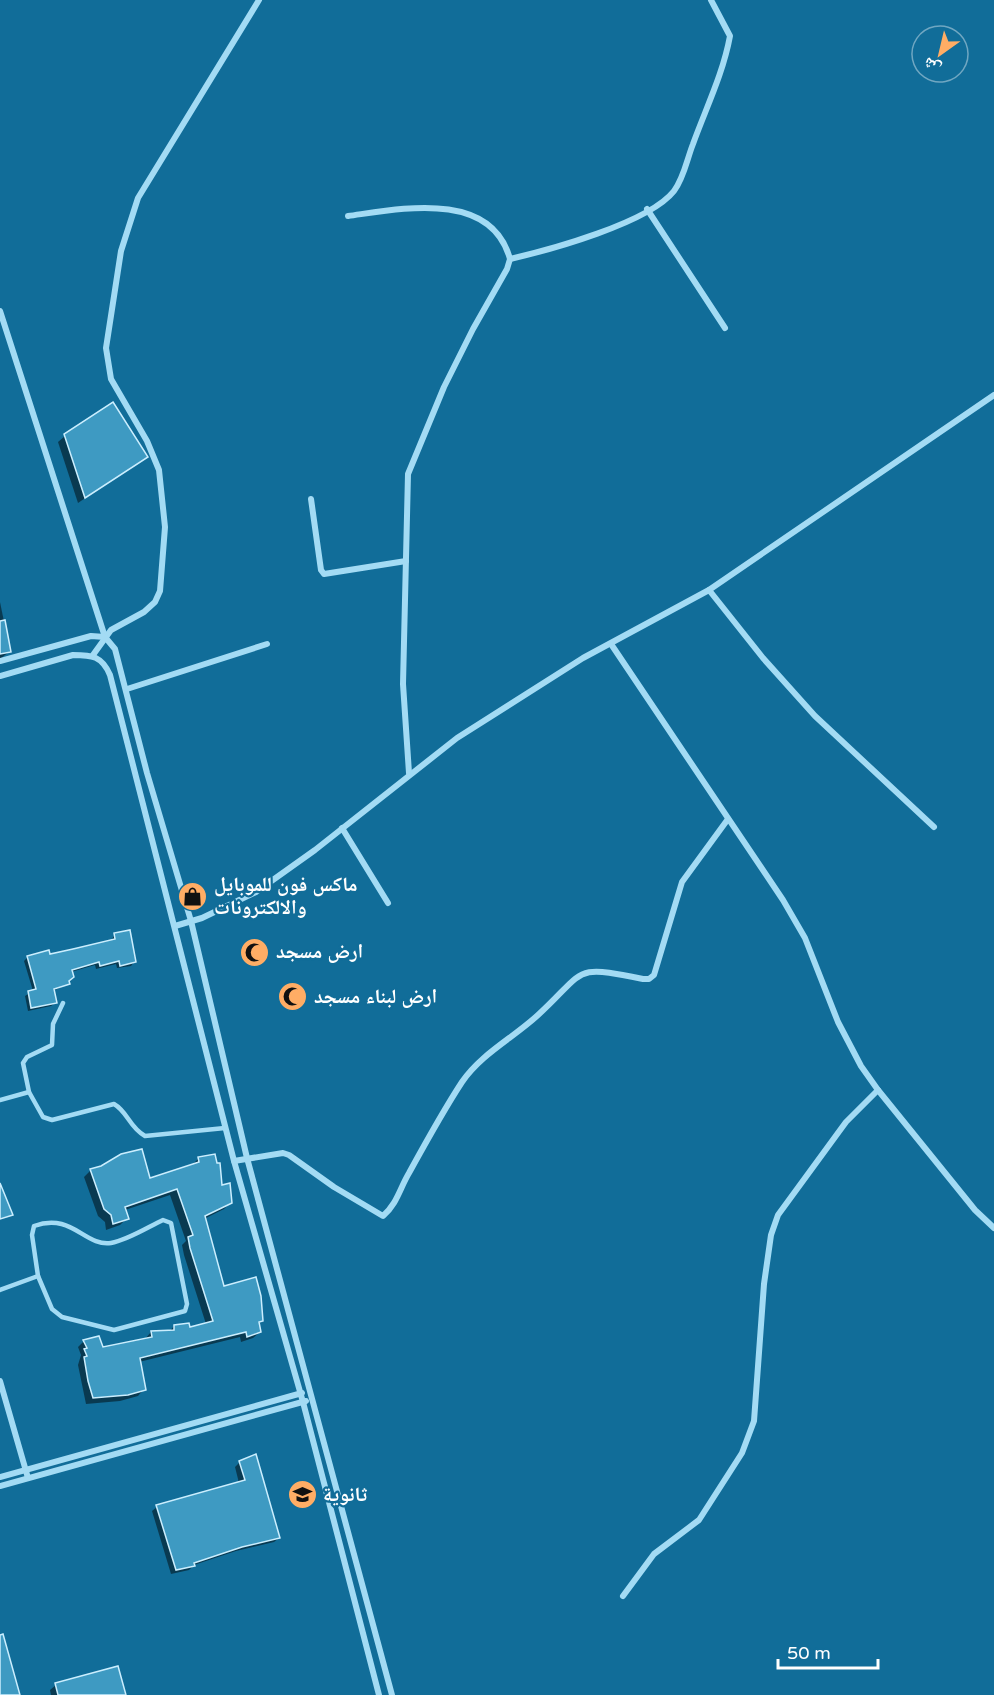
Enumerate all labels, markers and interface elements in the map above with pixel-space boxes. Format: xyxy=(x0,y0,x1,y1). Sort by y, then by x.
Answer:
north arrow xyxy=(910,24,970,84)
text: ش xyxy=(920,53,945,79)
place label: ماكس فون للموبايل والالكترونات xyxy=(214,873,357,920)
shop icon: ماكس فون للموبايل والالكترونات xyxy=(177,880,209,912)
mosque icon: ارض مسجد xyxy=(239,936,271,968)
place label: ارض مسجد xyxy=(276,940,363,964)
mosque icon: ارض لبناء مسجد xyxy=(277,981,309,1013)
place label: ارض لبناء مسجد xyxy=(314,985,437,1009)
school or university icon: ثانوية xyxy=(286,1479,318,1511)
place label: ثانوية xyxy=(323,1483,368,1507)
scale bar xyxy=(778,1632,878,1670)
text: 50 m xyxy=(787,1642,831,1664)

